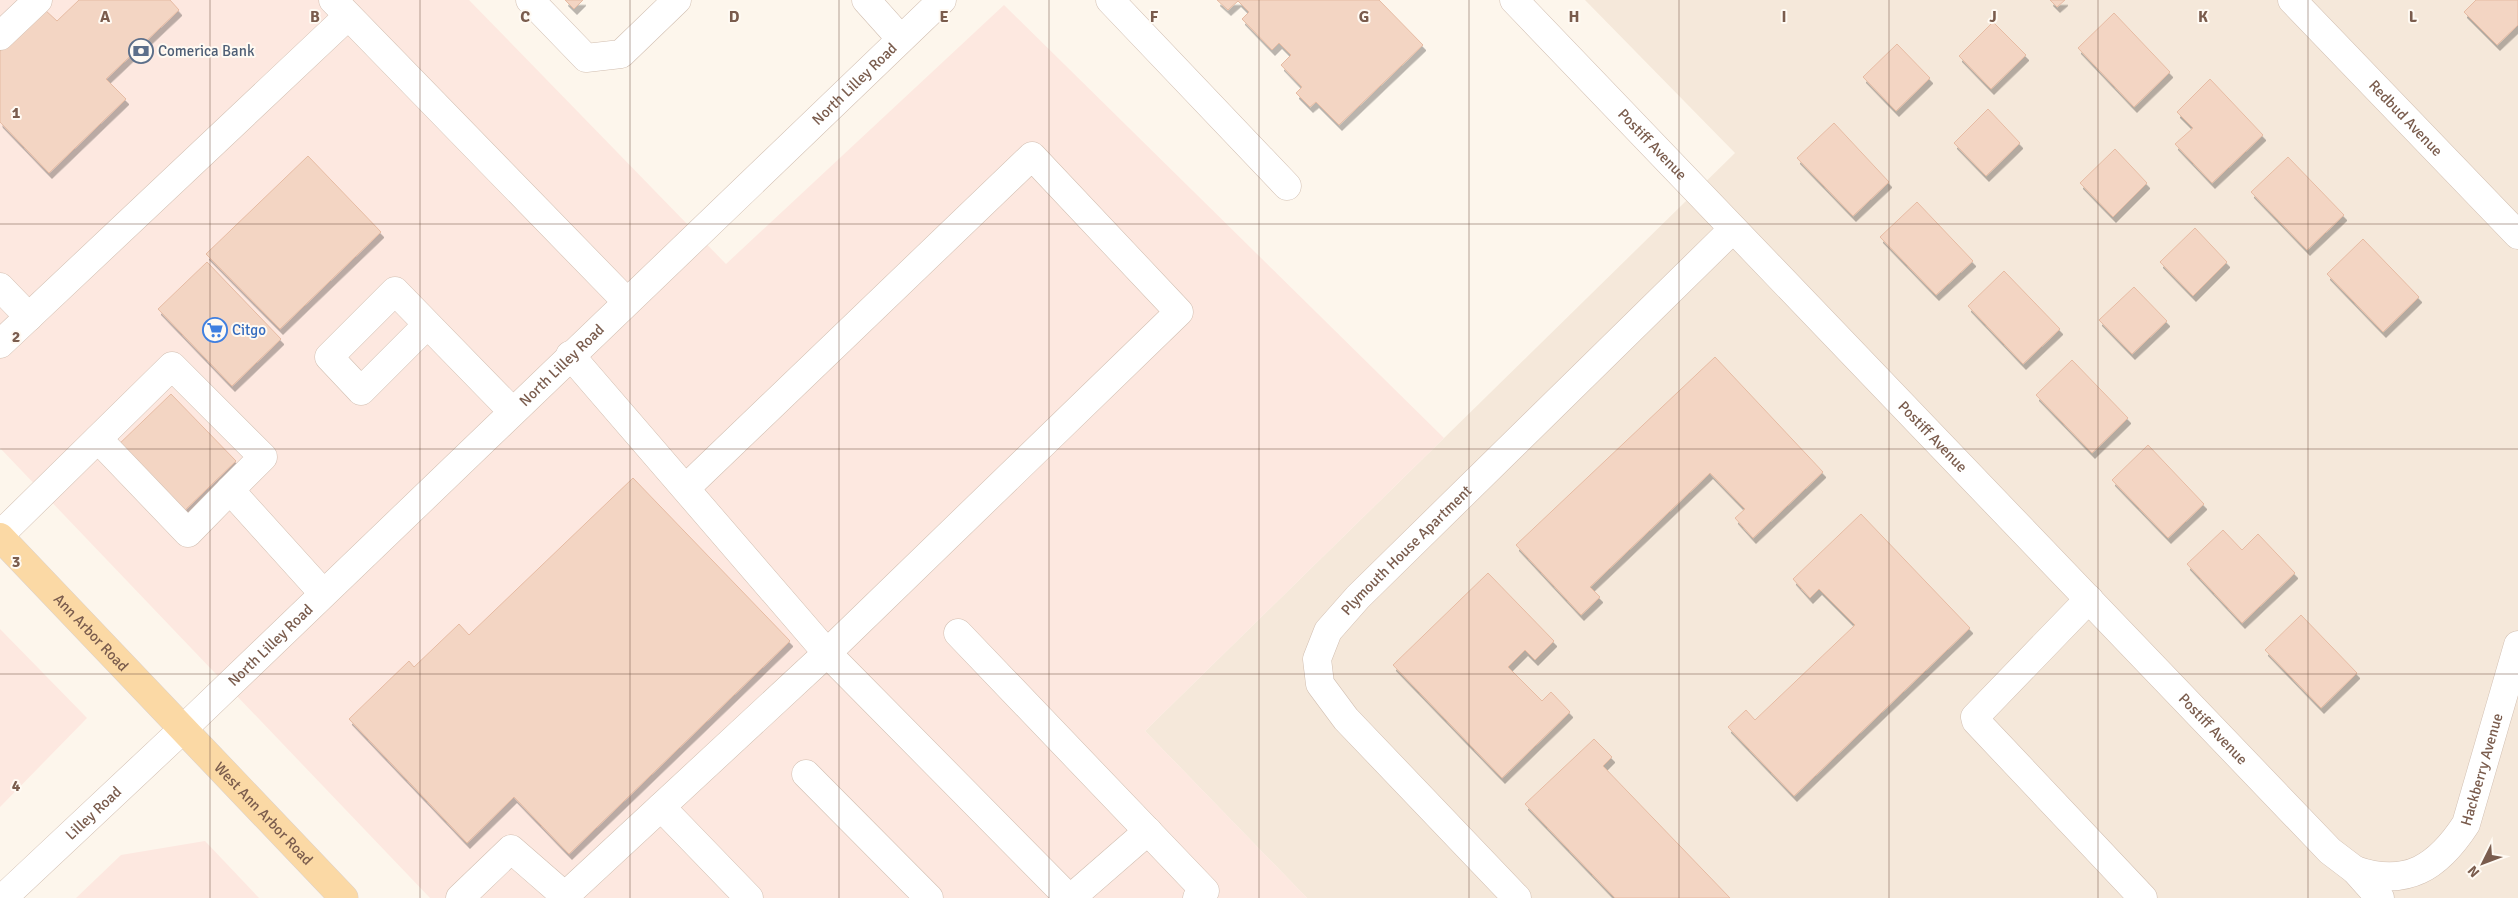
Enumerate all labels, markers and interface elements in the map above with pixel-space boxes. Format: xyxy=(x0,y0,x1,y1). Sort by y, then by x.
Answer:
text: A xyxy=(100,7,111,27)
text: B xyxy=(310,7,320,27)
text: C xyxy=(520,7,530,27)
text: D xyxy=(729,7,740,27)
text: E xyxy=(939,7,949,27)
text: F xyxy=(1150,7,1159,27)
text: G xyxy=(1359,7,1369,27)
text: H xyxy=(1569,7,1579,27)
text: I xyxy=(1781,7,1787,27)
text: J xyxy=(1989,7,1997,27)
text: K xyxy=(2198,7,2208,27)
text: L xyxy=(2409,7,2418,27)
bank icon: Comerica Bank xyxy=(128,38,154,64)
street label: North Lilley Road xyxy=(808,39,901,129)
place label: Comerica Bank xyxy=(158,42,255,60)
street label: Redbud Avenue xyxy=(2365,76,2446,160)
text: 1 xyxy=(12,103,21,123)
street label: Postiff Avenue xyxy=(1614,105,1691,184)
supermarket icon: Citgo xyxy=(202,317,228,343)
street label: North Lilley Road xyxy=(516,320,608,410)
place label: Citgo xyxy=(232,321,266,339)
text: 2 xyxy=(12,327,20,347)
street label: Postiff Avenue xyxy=(1894,397,1971,476)
street label: Plymouth House Apartment xyxy=(1337,482,1475,619)
text: 3 xyxy=(12,552,20,572)
street label: Ann Arbor Road xyxy=(50,590,132,675)
street label: North Lilley Road xyxy=(224,600,316,690)
street label: Postiff Avenue xyxy=(2175,690,2251,768)
street label: Hackberry Avenue xyxy=(2457,711,2507,828)
street label: West Ann Arbor Road xyxy=(210,758,317,869)
text: 4 xyxy=(12,776,21,796)
street label: Lilley Road xyxy=(62,783,125,844)
north arrow xyxy=(2458,838,2508,888)
text: N xyxy=(2464,862,2483,881)

